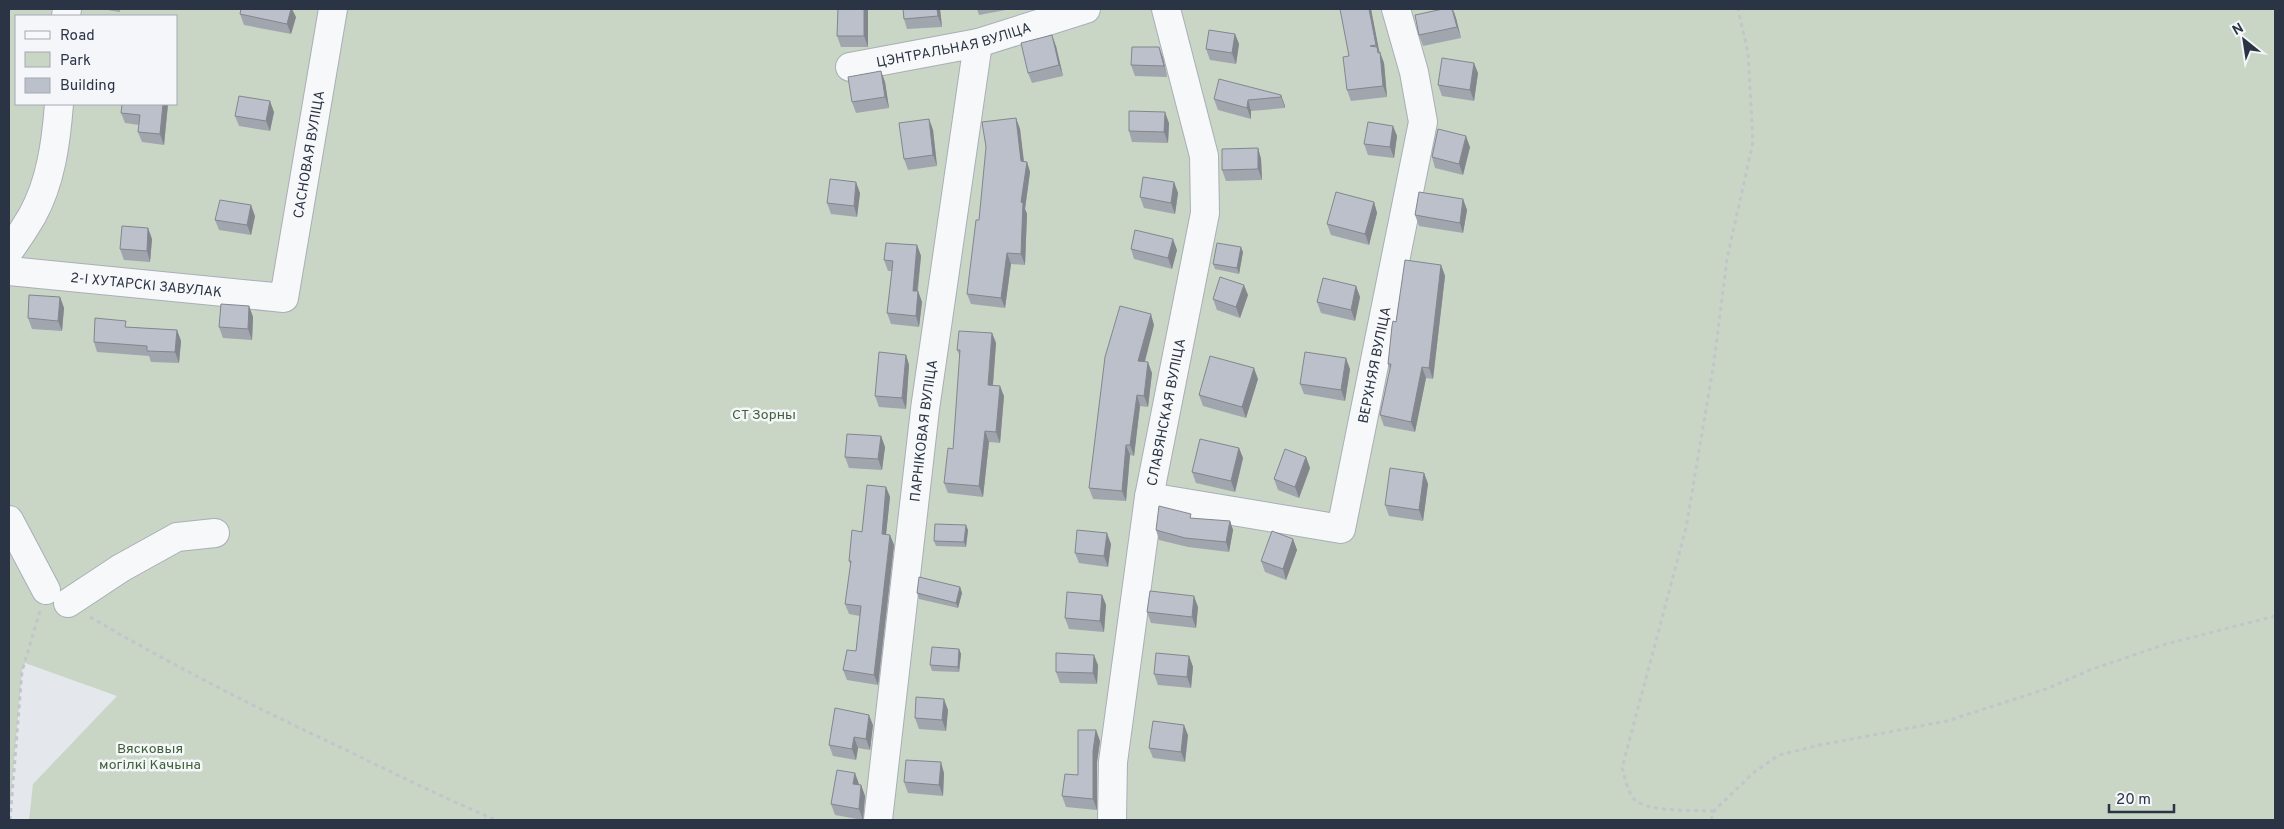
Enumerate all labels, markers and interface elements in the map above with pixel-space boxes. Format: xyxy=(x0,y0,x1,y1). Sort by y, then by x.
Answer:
legend xyxy=(15,15,178,105)
north arrow xyxy=(2219,15,2269,65)
street label: ЦЭНТРАЛЬНАЯ ВУЛІЦА xyxy=(875,20,1033,72)
text: N xyxy=(2230,20,2247,40)
text: Road xyxy=(60,27,95,46)
text: Park xyxy=(60,52,91,71)
text: Building xyxy=(60,77,115,96)
street label: САСНОВАЯ ВУЛІЦА xyxy=(291,89,329,220)
street label: 2-І ХУТАРСКІ ЗАВУЛАК xyxy=(69,270,223,302)
street label: ВЕРХНЯЯ ВУЛІЦА xyxy=(1355,305,1396,425)
street label: СЛАВЯНСКАЯ ВУЛІЦА xyxy=(1144,337,1190,488)
street label: ПАРНІКОВАЯ ВУЛІЦА xyxy=(907,359,942,503)
park label: СТ Зорны xyxy=(732,407,796,424)
park label: Вясковыя могілкі Качына xyxy=(99,741,201,774)
scale bar xyxy=(2109,782,2174,814)
text: 20 m xyxy=(2116,791,2151,810)

